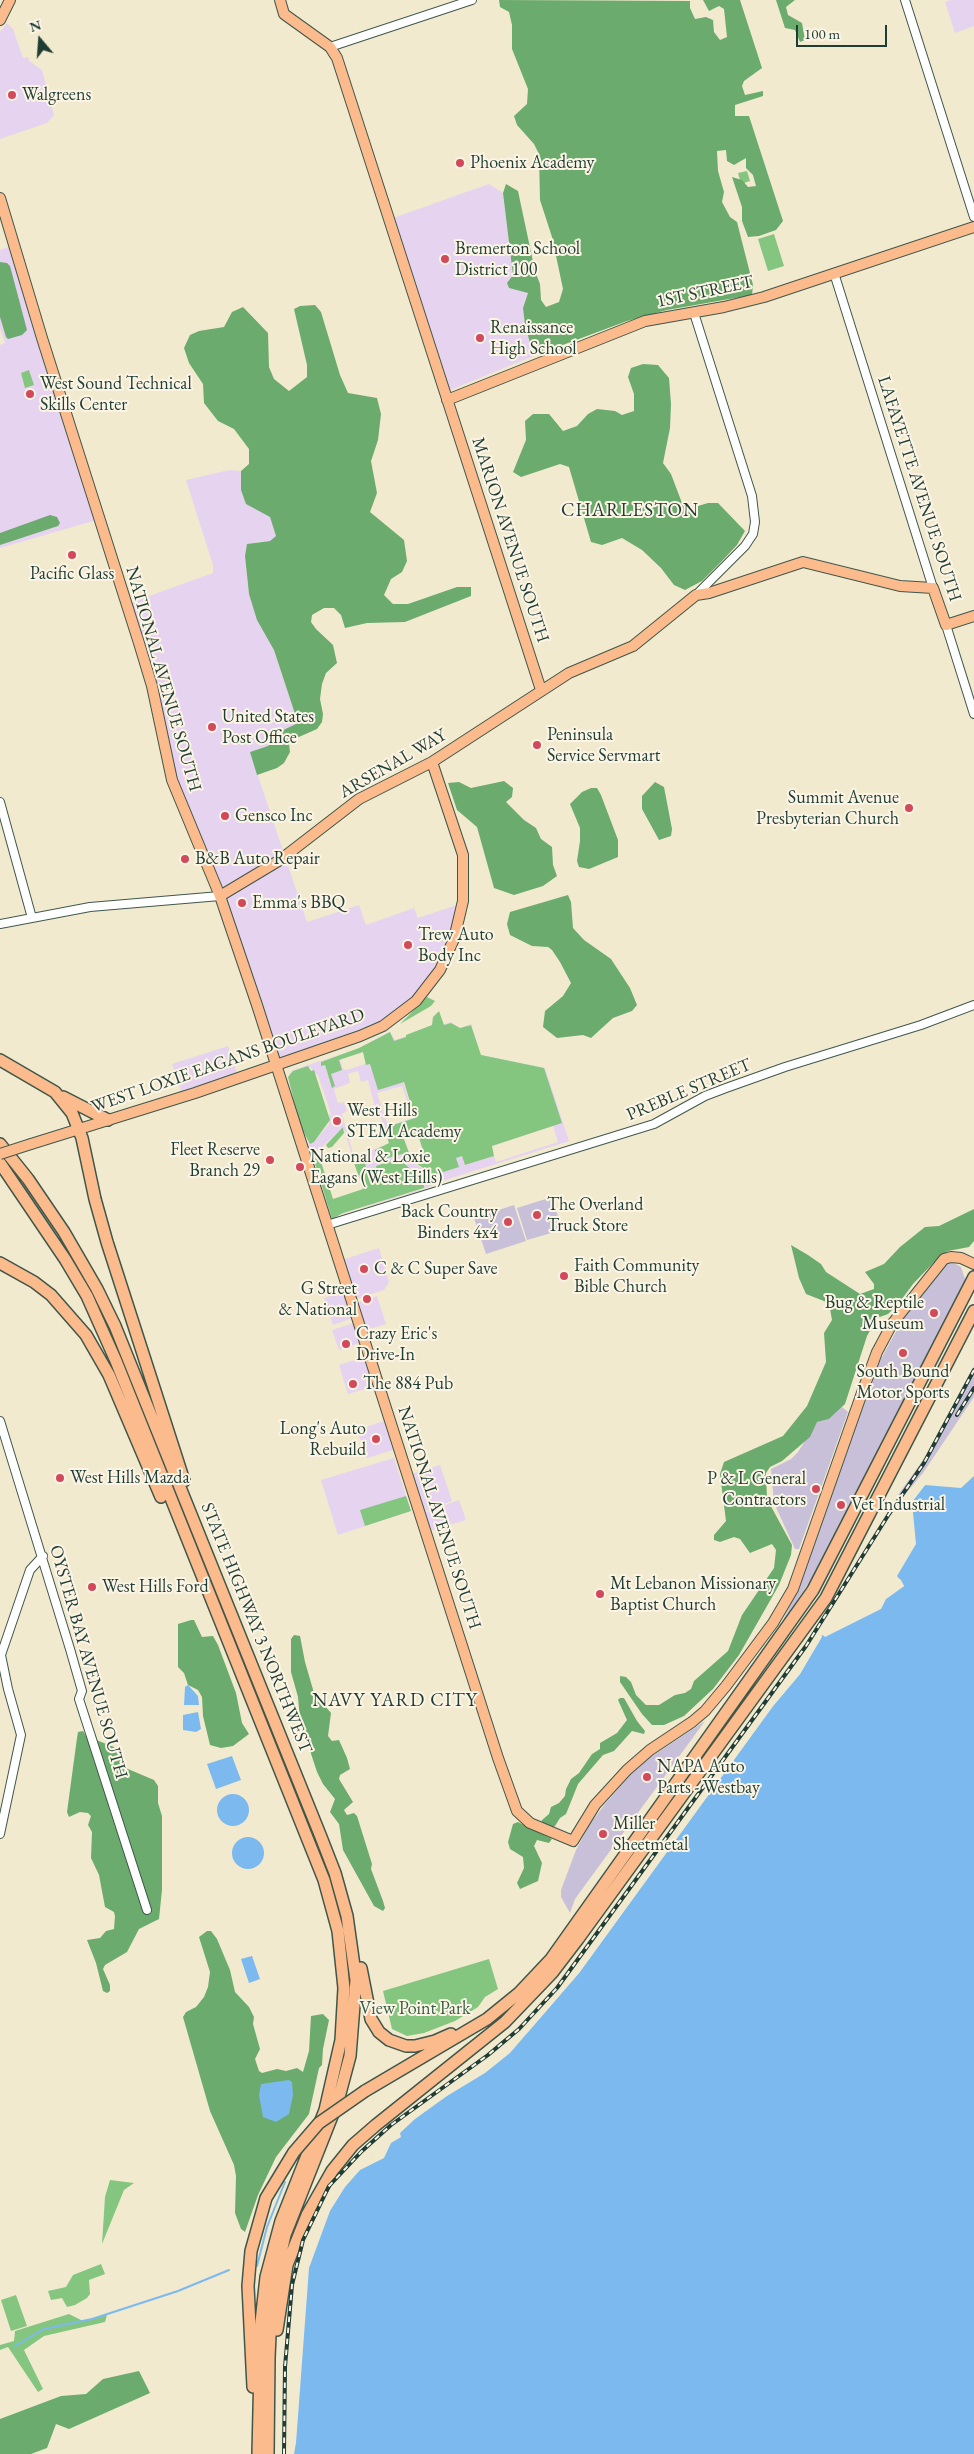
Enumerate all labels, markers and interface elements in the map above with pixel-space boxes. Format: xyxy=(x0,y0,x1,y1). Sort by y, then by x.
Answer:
north arrow xyxy=(15,15,65,65)
text: N xyxy=(27,15,44,36)
scale bar xyxy=(799,15,890,47)
text: 100 m xyxy=(804,24,840,43)
place label: Walgreens xyxy=(22,84,91,106)
marker: Walgreens xyxy=(6,89,18,101)
place label: Phoenix Academy xyxy=(470,152,594,174)
marker: Phoenix Academy xyxy=(454,157,466,169)
place label: Bremerton School District 100 xyxy=(455,238,580,280)
marker: Bremerton School District 100 xyxy=(439,253,451,265)
street label: 1ST STREET xyxy=(655,271,755,313)
place label: Renaissance High School xyxy=(490,317,577,359)
marker: Renaissance High School xyxy=(474,332,486,344)
place label: West Sound Technical Skills Center xyxy=(40,373,192,416)
street label: LAFAYETTE AVENUE SOUTH xyxy=(872,373,966,605)
marker: West Sound Technical Skills Center xyxy=(24,388,36,400)
street label: MARION AVENUE SOUTH xyxy=(467,435,553,645)
district label: CHARLESTON xyxy=(560,500,700,522)
marker: Pacific Glass xyxy=(66,549,78,561)
place label: Pacific Glass xyxy=(30,563,114,585)
street label: NATIONAL AVENUE SOUTH xyxy=(120,564,206,794)
place label: United States Post Office xyxy=(222,706,314,749)
marker: United States Post Office xyxy=(206,721,218,733)
place label: Peninsula Service Servmart xyxy=(547,724,660,766)
street label: ARSENAL WAY xyxy=(336,725,450,803)
marker: Peninsula Service Servmart xyxy=(531,739,543,751)
place label: Summit Avenue Presbyterian Church xyxy=(756,787,899,830)
marker: Summit Avenue Presbyterian Church xyxy=(903,802,915,814)
place label: Gensco Inc xyxy=(235,805,313,827)
marker: Gensco Inc xyxy=(219,810,231,822)
place label: B&B Auto Repair xyxy=(195,848,320,870)
marker: B&B Auto Repair xyxy=(179,853,191,865)
place label: Emma's BBQ xyxy=(252,892,345,914)
marker: Emma's BBQ xyxy=(236,897,248,909)
place label: Trew Auto Body Inc xyxy=(418,924,494,966)
marker: Trew Auto Body Inc xyxy=(402,939,414,951)
street label: WEST LOXIE EAGANS BOULEVARD xyxy=(89,1004,367,1118)
street label: PREBLE STREET xyxy=(623,1054,755,1126)
place label: West Hills STEM Academy xyxy=(347,1100,461,1142)
marker: West Hills STEM Academy xyxy=(331,1115,343,1127)
place label: Fleet Reserve Branch 29 xyxy=(170,1139,260,1182)
place label: National & Loxie Eagans (West Hills) xyxy=(310,1146,442,1188)
marker: Fleet Reserve Branch 29 xyxy=(264,1154,276,1166)
marker: National & Loxie Eagans (West Hills) xyxy=(294,1161,306,1173)
place label: The Overland Truck Store xyxy=(547,1194,643,1236)
place label: Back Country Binders 4x4 xyxy=(401,1201,498,1244)
marker: The Overland Truck Store xyxy=(531,1209,543,1221)
marker: Back Country Binders 4x4 xyxy=(502,1216,514,1228)
place label: Faith Community Bible Church xyxy=(574,1255,699,1298)
place label: C & C Super Save xyxy=(374,1258,497,1280)
marker: C & C Super Save xyxy=(358,1263,370,1275)
marker: Faith Community Bible Church xyxy=(558,1270,570,1282)
place label: G Street & National xyxy=(278,1278,357,1320)
place label: Bug & Reptile Museum xyxy=(825,1292,924,1335)
marker: G Street & National xyxy=(361,1293,373,1305)
marker: Bug & Reptile Museum xyxy=(928,1307,940,1319)
place label: Crazy Eric's Drive-In xyxy=(356,1323,437,1366)
marker: Crazy Eric's Drive-In xyxy=(340,1338,352,1350)
marker: South Bound Motor Sports xyxy=(897,1347,909,1359)
place label: South Bound Motor Sports xyxy=(856,1361,950,1404)
place label: The 884 Pub xyxy=(363,1373,453,1395)
marker: The 884 Pub xyxy=(347,1378,359,1390)
street label: NATIONAL AVENUE SOUTH xyxy=(393,1404,485,1632)
place label: Long's Auto Rebuild xyxy=(280,1418,366,1460)
marker: Long's Auto Rebuild xyxy=(370,1433,382,1445)
place label: West Hills Mazda xyxy=(70,1467,190,1489)
place label: P & L General Contractors xyxy=(707,1468,806,1510)
marker: West Hills Mazda xyxy=(54,1472,66,1484)
marker: P & L General Contractors xyxy=(810,1483,822,1495)
place label: Vet Industrial xyxy=(851,1494,945,1516)
marker: Vet Industrial xyxy=(835,1499,847,1511)
street label: STATE HIGHWAY 3 NORTHWEST xyxy=(196,1500,316,1756)
street label: OYSTER BAY AVENUE SOUTH xyxy=(44,1543,132,1781)
place label: Mt Lebanon Missionary Baptist Church xyxy=(610,1573,776,1616)
place label: West Hills Ford xyxy=(102,1576,209,1598)
marker: West Hills Ford xyxy=(86,1581,98,1593)
marker: Mt Lebanon Missionary Baptist Church xyxy=(594,1588,606,1600)
district label: NAVY YARD CITY xyxy=(310,1690,480,1712)
place label: NAPA Auto Parts - Westbay xyxy=(657,1756,760,1798)
marker: NAPA Auto Parts - Westbay xyxy=(641,1771,653,1783)
place label: Miller Sheetmetal xyxy=(613,1813,688,1856)
marker: Miller Sheetmetal xyxy=(597,1828,609,1840)
park label: View Point Park xyxy=(360,1998,470,2020)

